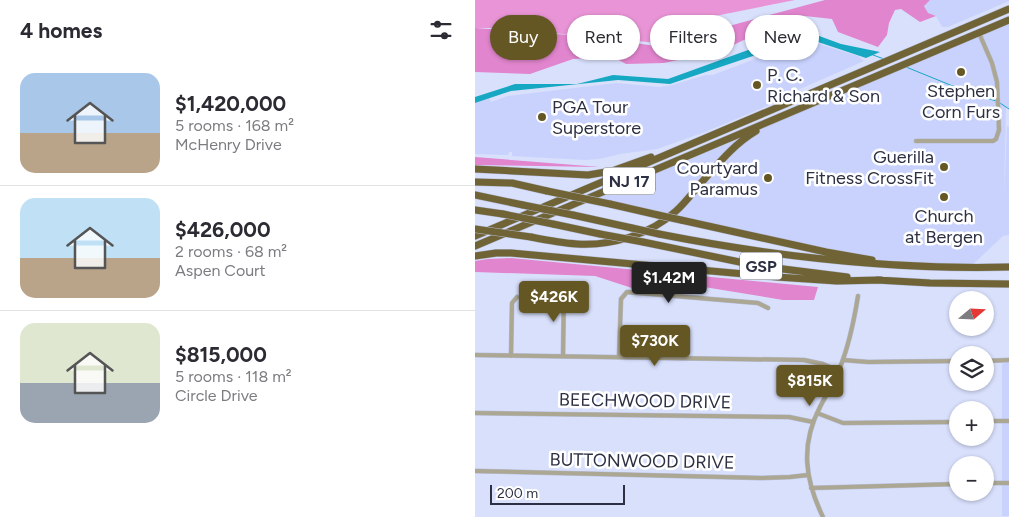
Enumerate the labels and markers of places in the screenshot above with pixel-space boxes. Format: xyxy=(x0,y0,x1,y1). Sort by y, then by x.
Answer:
place label: P. C. Richard & Son xyxy=(767,64,880,107)
marker: Stephen Corn Furs xyxy=(955,66,967,78)
marker: P. C. Richard & Son xyxy=(751,79,763,91)
place label: Stephen Corn Furs xyxy=(922,80,1000,123)
place label: PGA Tour Superstore xyxy=(552,96,641,139)
marker: PGA Tour Superstore xyxy=(536,111,548,123)
place label: Guerilla Fitness CrossFit xyxy=(805,146,934,189)
place label: Courtyard Paramus xyxy=(677,157,758,200)
marker: Guerilla Fitness CrossFit xyxy=(938,161,950,173)
marker: Courtyard Paramus xyxy=(762,172,774,184)
marker: Church at Bergen xyxy=(938,191,950,203)
place label: Church at Bergen xyxy=(905,205,983,248)
pin: $1.42M xyxy=(628,262,710,304)
pin: $426K xyxy=(519,280,589,323)
pin: $730K xyxy=(620,324,690,367)
pin: $815K xyxy=(775,364,845,407)

